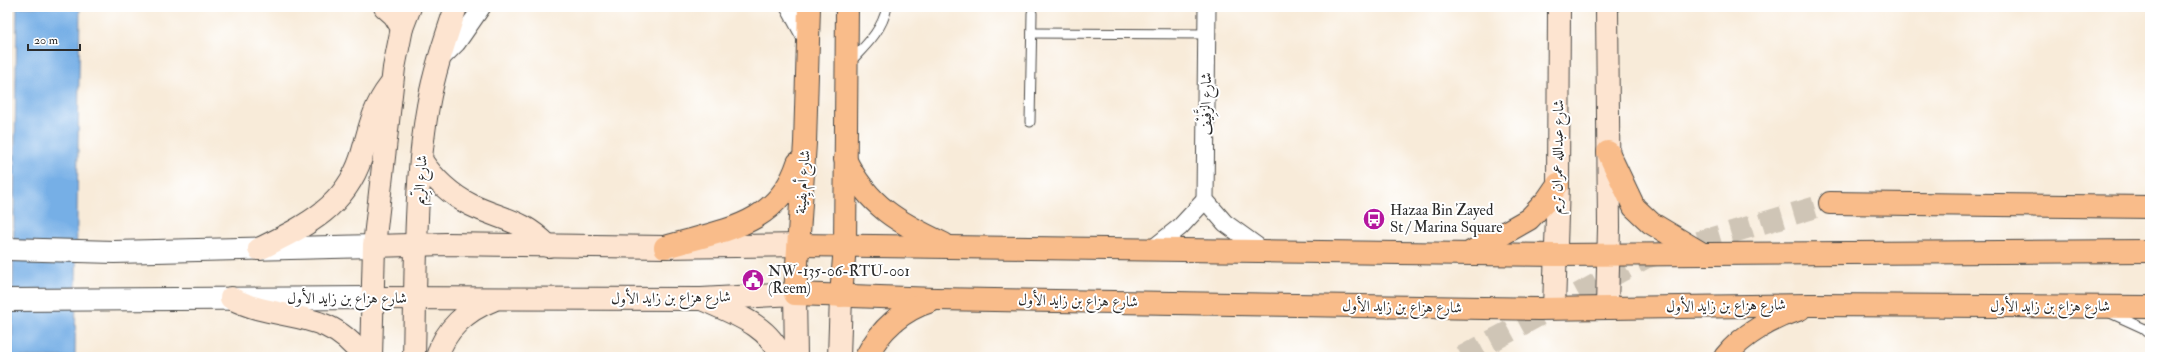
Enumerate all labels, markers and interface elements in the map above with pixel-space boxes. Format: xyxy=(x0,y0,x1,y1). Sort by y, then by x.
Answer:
scale bar xyxy=(28,26,80,52)
text: 20 m xyxy=(34,33,59,48)
street label: شارع الزَّفِيْف xyxy=(1193,72,1219,136)
street label: شارع عبدالله عمران تريم xyxy=(1548,100,1571,214)
street label: شارع أم يِفينة xyxy=(789,149,818,215)
street label: شارع الرِّيم xyxy=(408,154,435,206)
place label: Hazaa Bin Zayed St / Marina Square xyxy=(1390,201,1503,237)
bus stop icon: Hazaa Bin Zayed St / Marina Square xyxy=(1361,206,1387,232)
place label: NW-135-06-RTU-001 (Reem) xyxy=(768,262,910,298)
public building icon: NW-135-06-RTU-001 (Reem) xyxy=(740,267,766,293)
street label: شارع هزاع بن زايد الأول xyxy=(611,285,731,312)
street label: شارع هزاع بن زايد الأول xyxy=(287,287,407,311)
street label: شارع هزاع بن زايد الأول xyxy=(1018,288,1138,315)
street label: شارع هزاع بن زايد الأول xyxy=(1666,293,1786,320)
street label: شارع هزاع بن زايد الأول xyxy=(1342,294,1462,321)
street label: شارع هزاع بن زايد الأول xyxy=(1990,295,2110,319)

